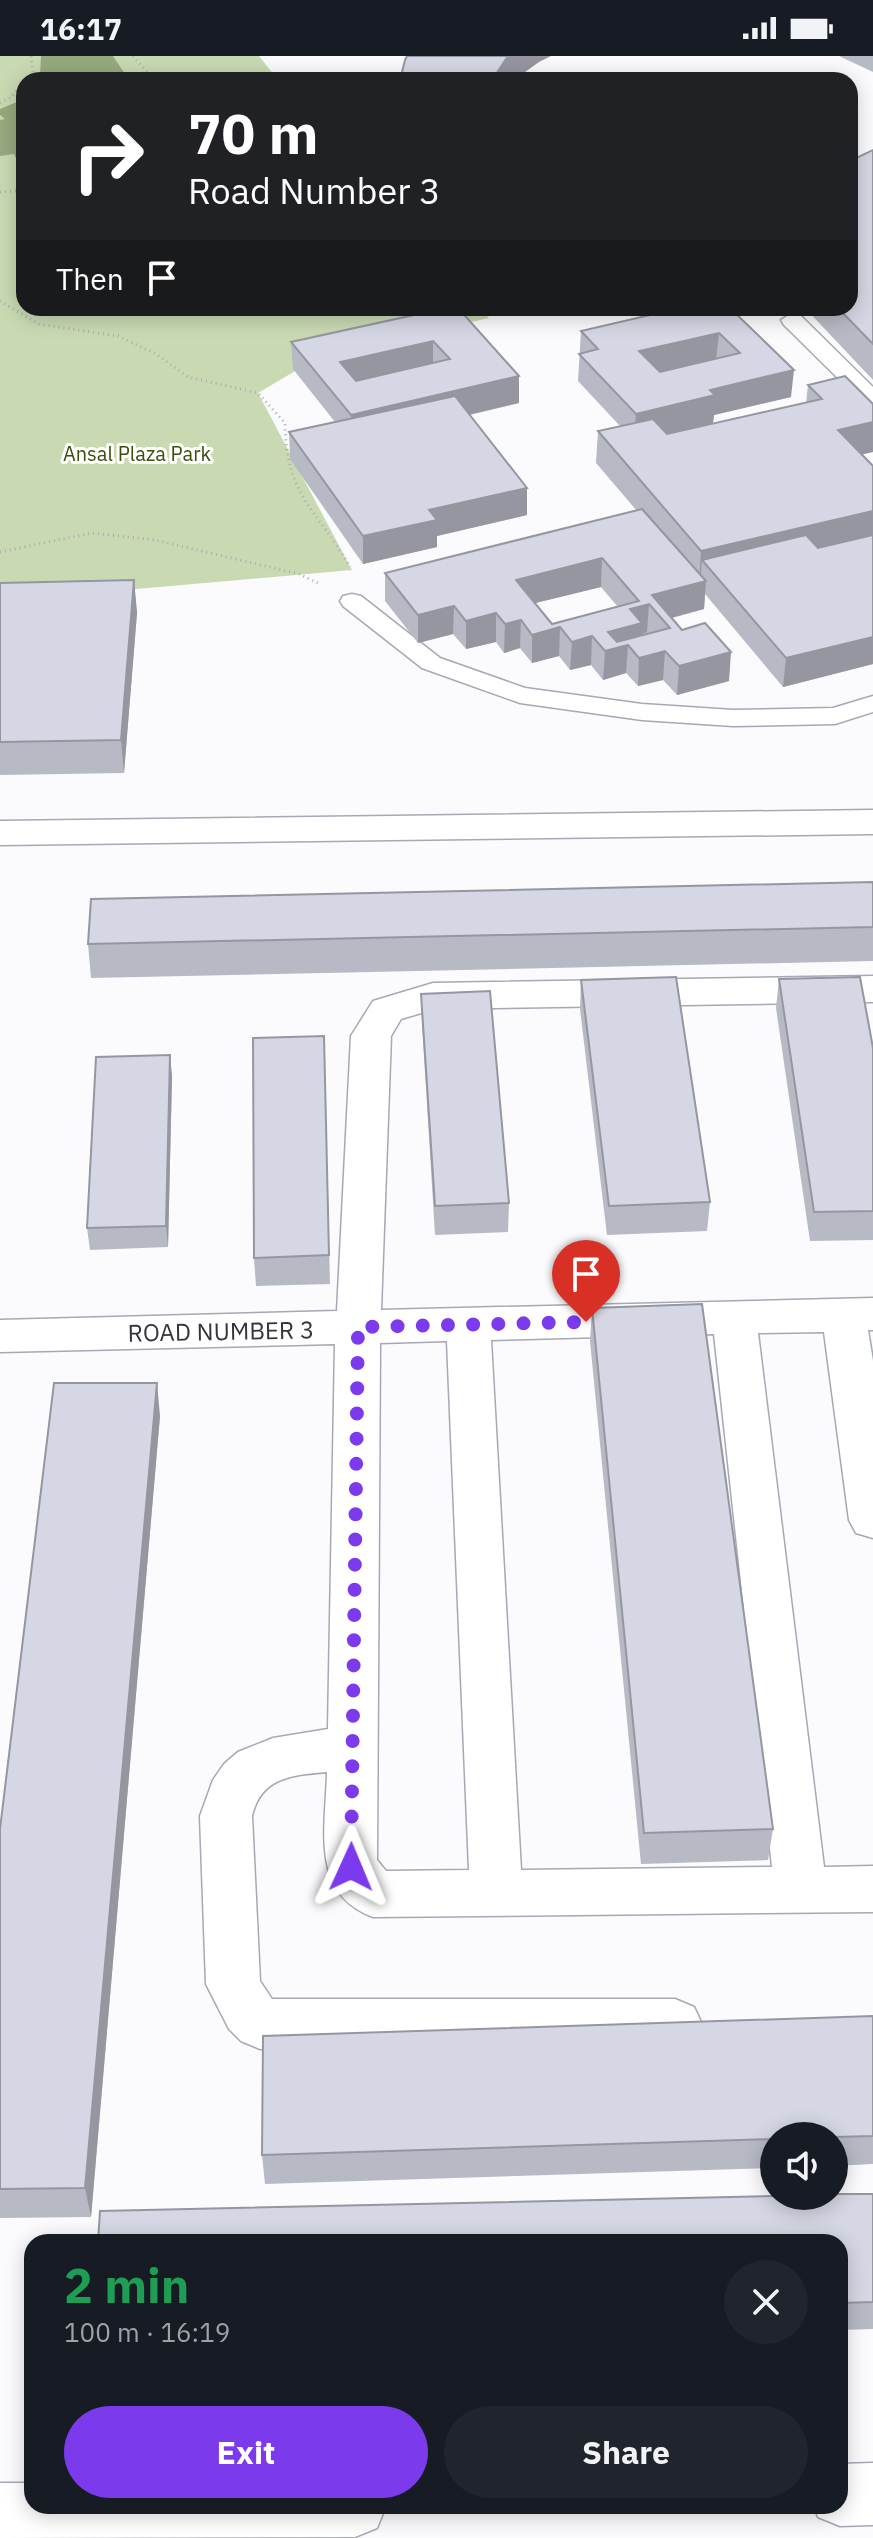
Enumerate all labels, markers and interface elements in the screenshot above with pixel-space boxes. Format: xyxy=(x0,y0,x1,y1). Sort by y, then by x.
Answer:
text: 16:17 xyxy=(40,9,122,48)
text: 70 m xyxy=(188,97,318,169)
icon: right xyxy=(56,104,160,208)
text: Road Number 3 xyxy=(188,167,441,214)
icon: arrive xyxy=(140,256,184,300)
text: Then xyxy=(56,259,124,298)
park label: Ansal Plaza Park xyxy=(63,440,212,467)
pin xyxy=(552,1240,620,1322)
icon: arrive xyxy=(564,1252,608,1296)
street label: ROAD NUMBER 3 xyxy=(127,1313,315,1349)
position arrow xyxy=(309,1825,393,1909)
map controls xyxy=(760,2122,848,2210)
button: sound xyxy=(760,2122,848,2210)
text: 2 min xyxy=(64,2254,189,2316)
button: close xyxy=(724,2260,808,2344)
text: 100 m · 16:19 xyxy=(64,2315,230,2349)
button: Exit xyxy=(64,2406,428,2498)
button: Share xyxy=(444,2406,808,2498)

